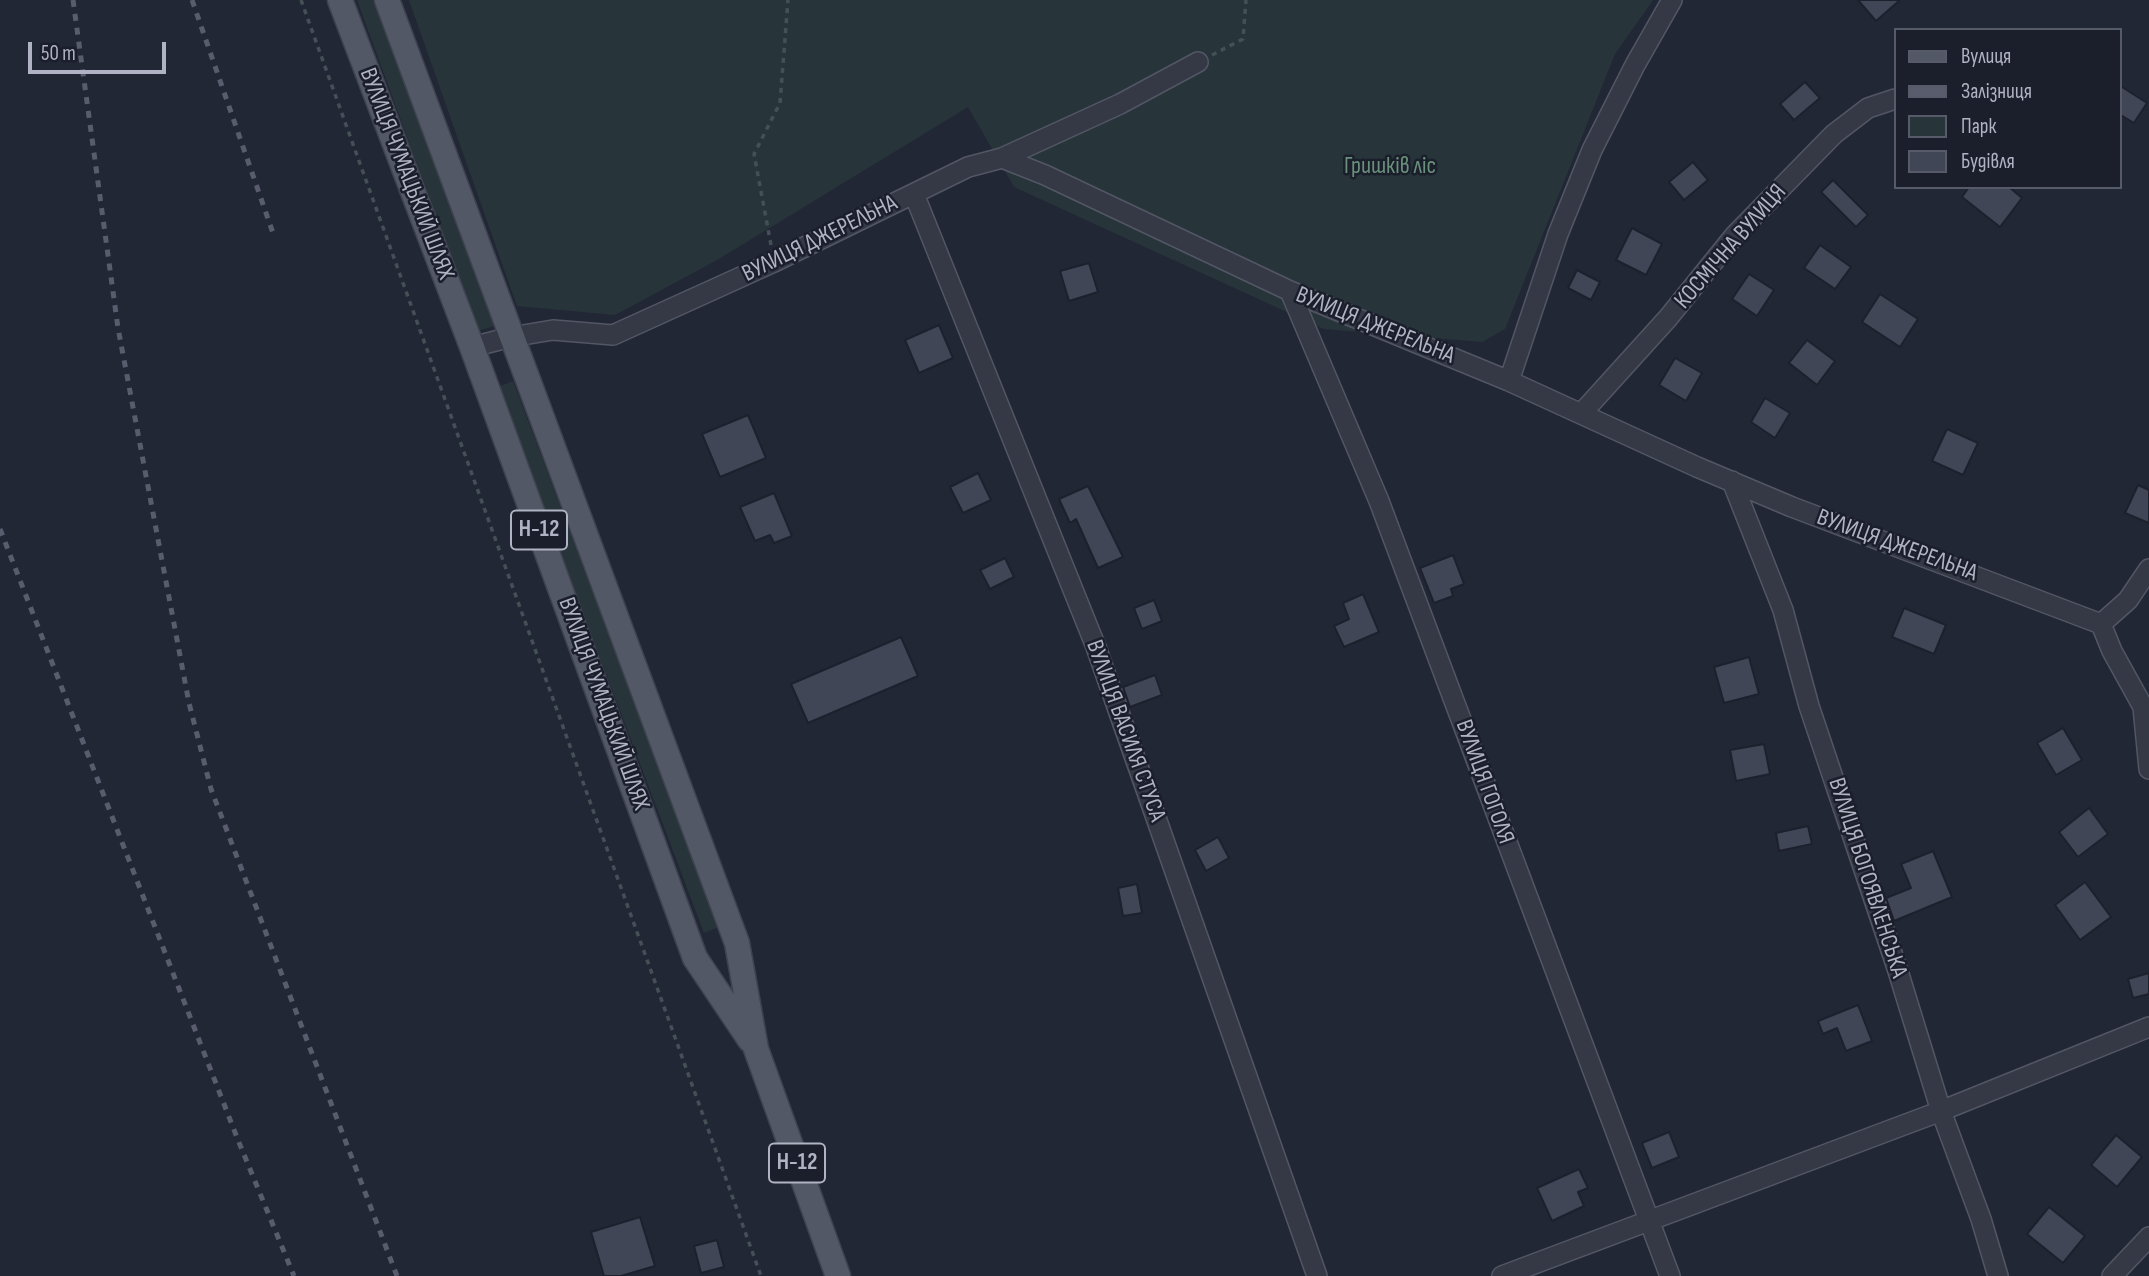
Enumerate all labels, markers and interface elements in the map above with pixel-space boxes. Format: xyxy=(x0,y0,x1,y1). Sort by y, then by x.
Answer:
scale bar xyxy=(32,28,170,72)
legend xyxy=(1894,28,2121,189)
text: 50 m xyxy=(41,41,76,66)
text: Вулиця xyxy=(1961,44,2011,69)
street label: ВУЛИЦЯ ЧУМАЦЬКИЙ ШЛЯХ xyxy=(352,64,460,284)
text: Залізниця xyxy=(1961,79,2032,104)
text: Парк xyxy=(1961,114,1996,139)
text: Будівля xyxy=(1961,149,2015,174)
park label: Гришків ліс xyxy=(1344,153,1436,181)
street label: КОСМІЧНА ВУЛИЦЯ xyxy=(1669,179,1793,315)
street label: ВУЛИЦЯ ДЖЕРЕЛЬНА xyxy=(738,189,902,289)
street label: ВУЛИЦЯ ДЖЕРЕЛЬНА xyxy=(1291,281,1459,371)
street label: ВУЛИЦЯ ДЖЕРЕЛЬНА xyxy=(1813,504,1981,588)
road number: Н-12 xyxy=(511,510,567,550)
street label: ВУЛИЦЯ ЧУМАЦЬКИЙ ШЛЯХ xyxy=(551,594,655,814)
street label: ВУЛИЦЯ ВАСИЛЯ СТУСА xyxy=(1079,636,1171,826)
street label: ВУЛИЦЯ ГОГОЛЯ xyxy=(1448,716,1520,848)
street label: ВУЛИЦЯ БОГОЯВЛЕНСЬКА xyxy=(1821,774,1913,982)
road number: Н-12 xyxy=(769,1144,825,1182)

